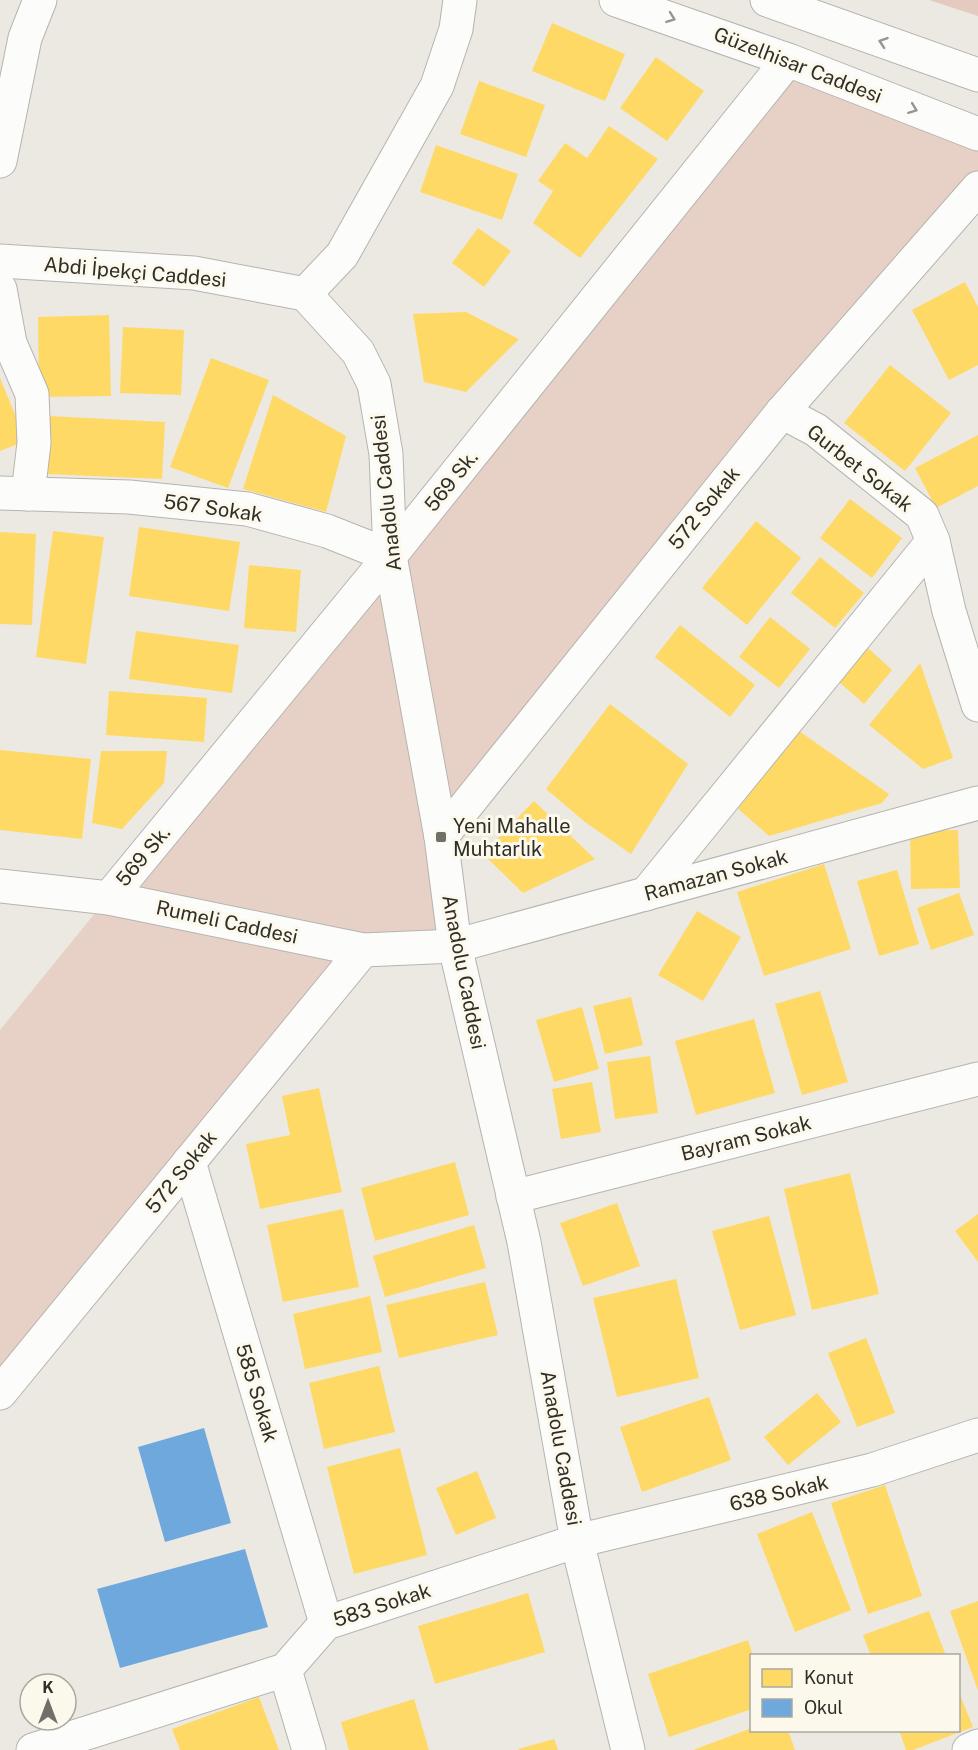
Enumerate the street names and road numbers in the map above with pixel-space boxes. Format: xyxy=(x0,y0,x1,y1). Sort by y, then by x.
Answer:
street label: Güzelhisar Caddesi xyxy=(710,22,886,108)
street label: Abdi İpekçi Caddesi xyxy=(43,252,227,292)
street label: Anadolu Caddesi xyxy=(366,414,406,572)
street label: Gurbet Sokak xyxy=(802,419,918,517)
street label: 569 Sk. xyxy=(419,446,483,516)
street label: 572 Sokak xyxy=(663,462,745,554)
street label: 567 Sokak xyxy=(162,489,264,527)
street label: 569 Sk. xyxy=(111,821,175,891)
street label: Ramazan Sokak xyxy=(642,844,790,906)
street label: Anadolu Caddesi xyxy=(437,893,491,1051)
street label: Rumeli Caddesi xyxy=(154,895,300,949)
street label: Bayram Sokak xyxy=(678,1110,814,1166)
street label: 572 Sokak xyxy=(140,1126,222,1218)
street label: 585 Sokak xyxy=(231,1341,283,1445)
street label: Anadolu Caddesi xyxy=(536,1369,586,1527)
street label: 638 Sokak xyxy=(727,1470,831,1516)
street label: 583 Sokak xyxy=(330,1578,434,1632)

